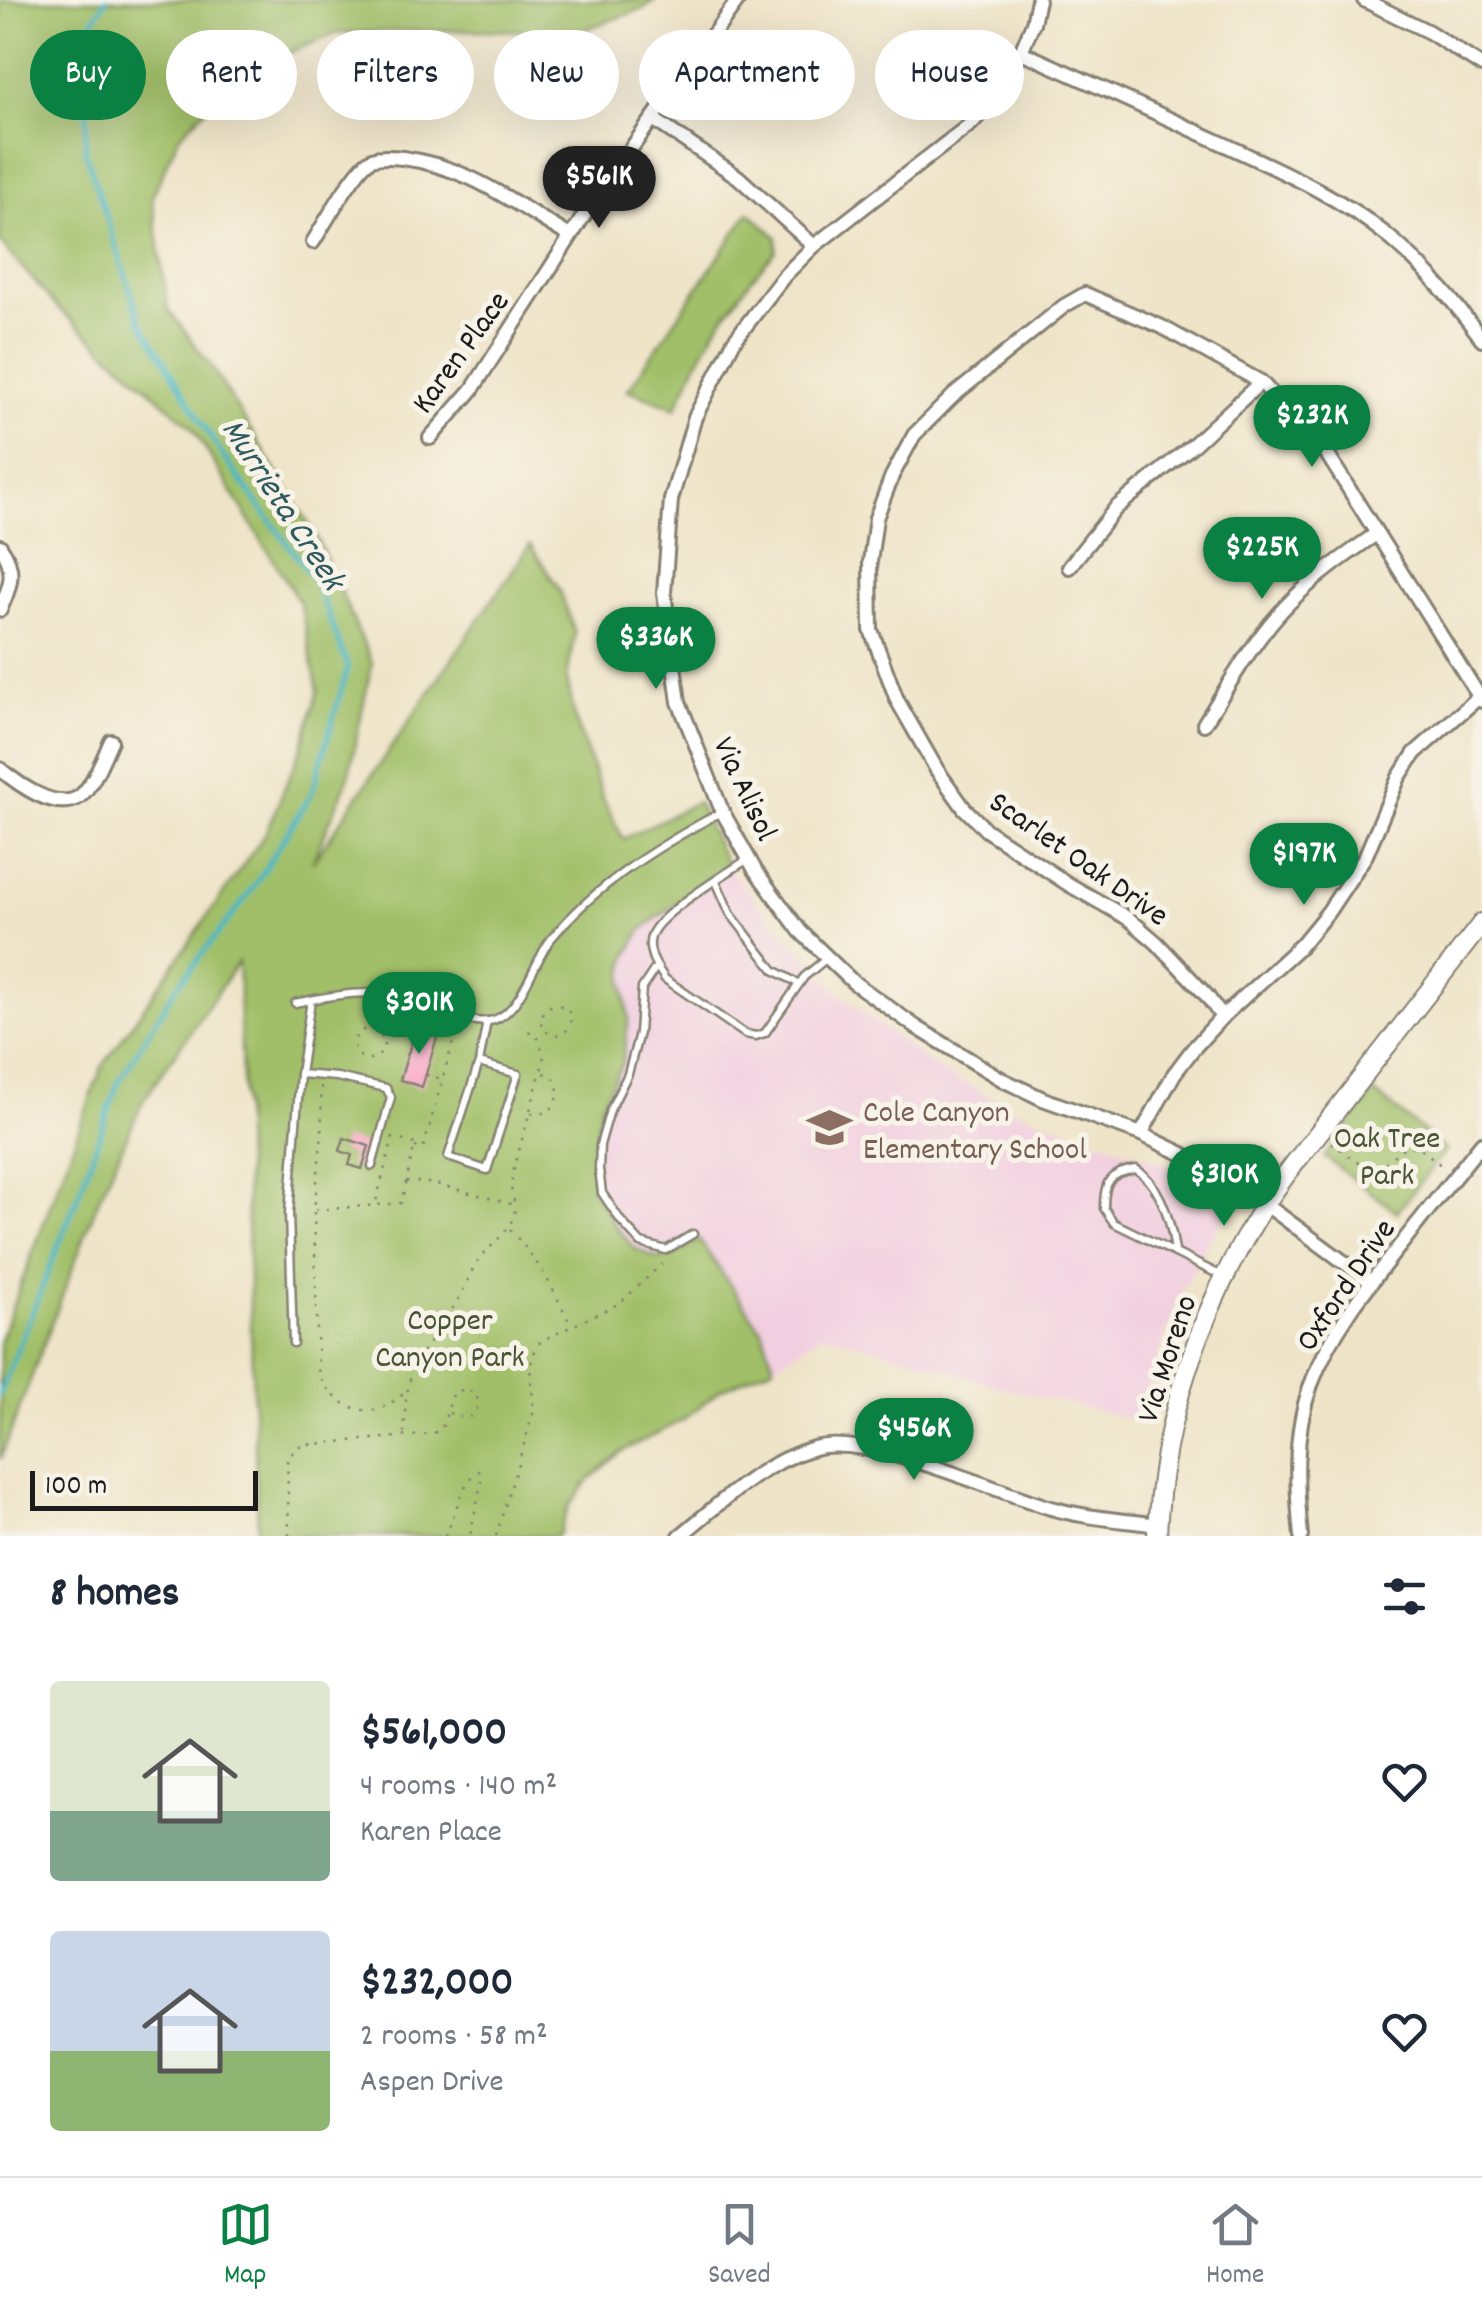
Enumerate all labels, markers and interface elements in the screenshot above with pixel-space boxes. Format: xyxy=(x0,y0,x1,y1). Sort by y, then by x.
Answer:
chip: Buy xyxy=(30,30,146,120)
chip: Rent xyxy=(166,30,297,120)
chip: Filters xyxy=(317,30,474,120)
chip: New xyxy=(494,30,619,120)
chip: Apartment xyxy=(639,30,855,120)
chip: House xyxy=(875,30,1024,120)
pin: $561K xyxy=(529,146,669,231)
text: $561K xyxy=(565,155,633,201)
street label: Karen Place xyxy=(403,283,523,425)
pin: $232K xyxy=(1242,385,1382,470)
text: $232K xyxy=(1275,394,1349,440)
water label: Murrieta Creek xyxy=(206,410,357,605)
pin: $225K xyxy=(1192,517,1332,602)
text: $225K xyxy=(1225,526,1299,572)
pin: $336K xyxy=(586,607,726,692)
text: $336K xyxy=(618,616,694,662)
street label: Via Alisol xyxy=(698,731,787,850)
street label: Scarlet Oak Drive xyxy=(978,782,1176,940)
pin: $197K xyxy=(1234,823,1374,908)
text: $197K xyxy=(1272,832,1336,878)
pin: $301K xyxy=(349,972,489,1057)
text: $301K xyxy=(384,981,454,1027)
place label: Cole Canyon Elementary School xyxy=(863,1092,1087,1175)
school or university icon: Cole Canyon Elementary School xyxy=(806,1104,854,1152)
park label: Oak Tree Park xyxy=(1334,1118,1440,1201)
pin: $310K xyxy=(1154,1144,1294,1229)
text: $310K xyxy=(1189,1153,1259,1199)
street label: Oxford Drive xyxy=(1287,1211,1410,1363)
street label: Via Moreno xyxy=(1128,1290,1212,1429)
park label: Copper Canyon Park xyxy=(375,1300,525,1383)
pin: $456K xyxy=(844,1398,984,1483)
text: $456K xyxy=(877,1407,951,1453)
scale bar xyxy=(30,1466,258,1510)
text: 100 m xyxy=(45,1468,107,1508)
text: 8 homes xyxy=(50,1566,179,1626)
icon: filters xyxy=(1377,1569,1432,1624)
text: $561,000 xyxy=(360,1705,507,1765)
icon: home xyxy=(130,1721,250,1841)
icon: heart xyxy=(1377,1754,1432,1809)
text: 4 rooms · 140 m² xyxy=(360,1765,557,1811)
text: Karen Place xyxy=(360,1811,502,1857)
text: $232,000 xyxy=(360,1955,513,2015)
icon: home xyxy=(130,1971,250,2091)
icon: heart xyxy=(1377,2004,1432,2059)
text: 2 rooms · 58 m² xyxy=(360,2015,548,2061)
text: Aspen Drive xyxy=(360,2061,504,2107)
tab: Map xyxy=(218,2197,273,2297)
tab: Saved xyxy=(708,2197,771,2297)
tab: Home xyxy=(1206,2197,1264,2297)

